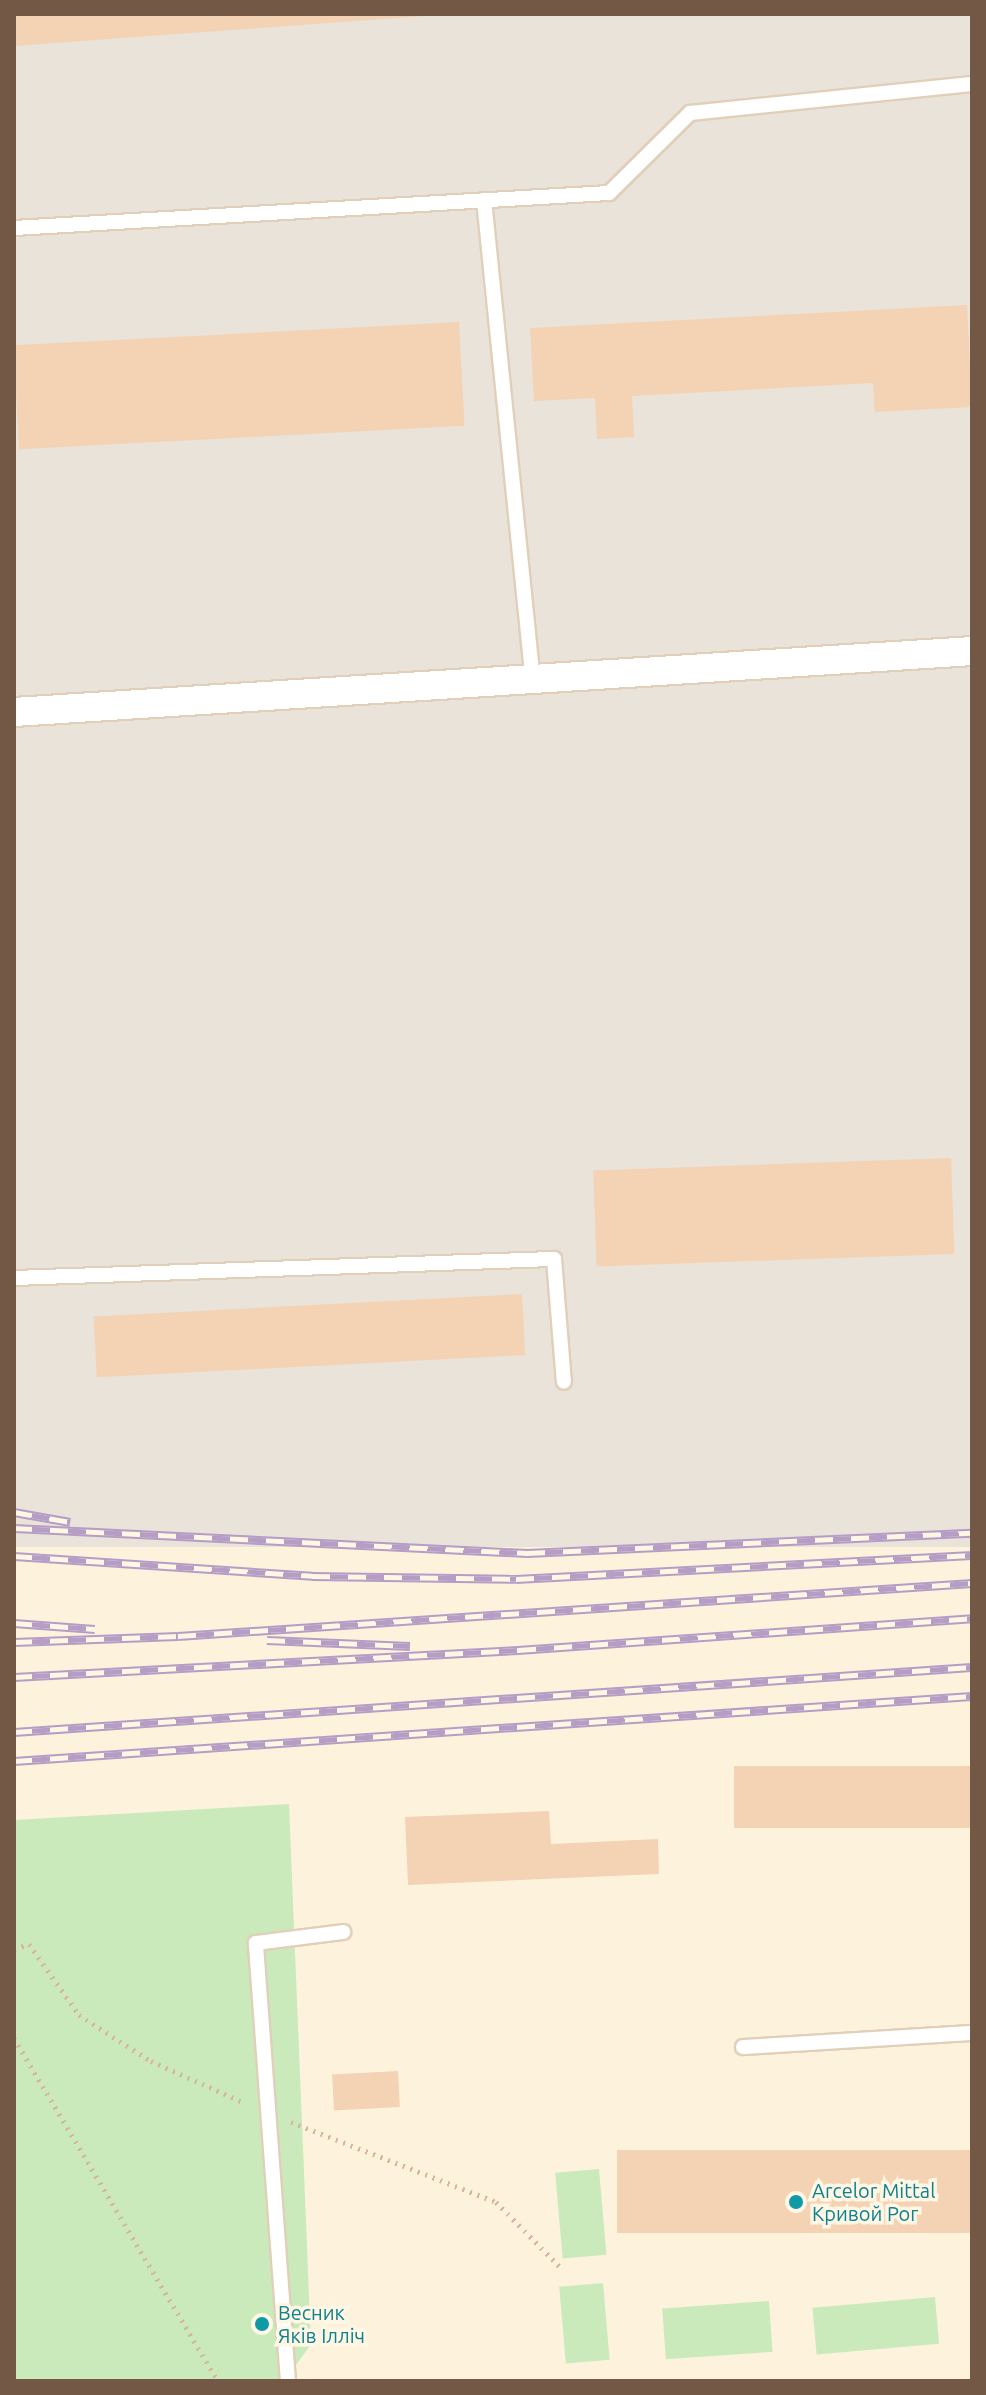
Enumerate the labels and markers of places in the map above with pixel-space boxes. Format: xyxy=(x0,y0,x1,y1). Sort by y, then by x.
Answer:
place label: Arcelor Mittal Кривой Рог xyxy=(812,2178,935,2225)
marker: Arcelor Mittal Кривой Рог xyxy=(787,2193,805,2211)
place label: Весник Яків Ілліч xyxy=(278,2300,365,2347)
marker: Весник Яків Ілліч xyxy=(253,2315,271,2333)

